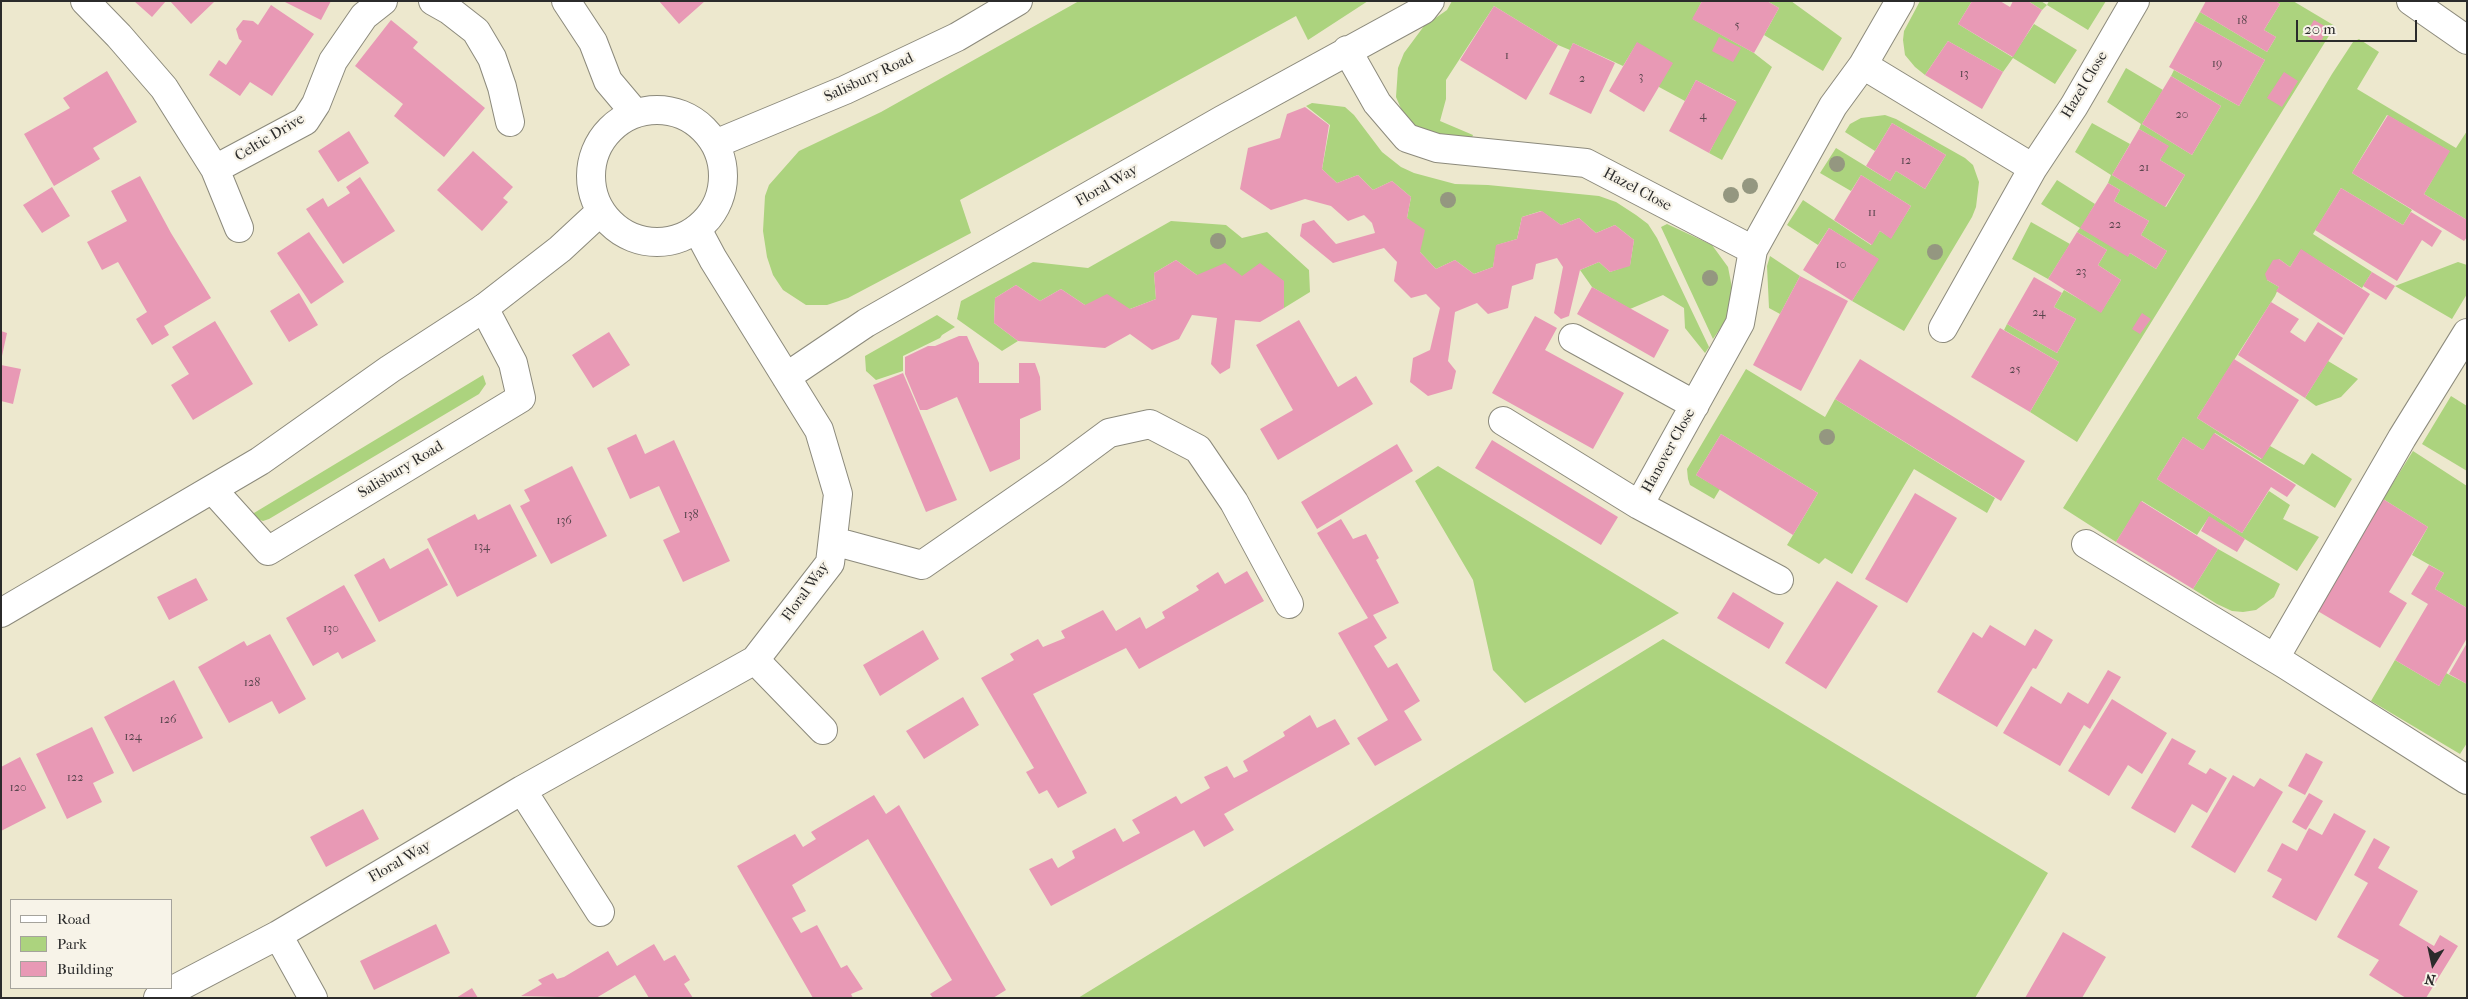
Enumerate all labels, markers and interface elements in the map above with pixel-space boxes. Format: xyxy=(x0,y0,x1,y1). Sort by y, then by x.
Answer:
scale bar xyxy=(2298,10,2419,42)
house number: 18 xyxy=(2237,14,2247,28)
house number: 5 xyxy=(1734,19,1740,33)
text: 20 m xyxy=(2304,20,2336,38)
street label: Hazel Close xyxy=(2058,48,2112,122)
house number: 1 xyxy=(1505,49,1509,63)
street label: Salisbury Road xyxy=(822,50,916,106)
house number: 19 xyxy=(2212,57,2222,71)
house number: 13 xyxy=(1959,67,1969,81)
house number: 3 xyxy=(1639,70,1643,84)
house number: 2 xyxy=(1579,72,1585,86)
house number: 20 xyxy=(2176,108,2188,122)
house number: 4 xyxy=(1699,109,1707,123)
street label: Celtic Drive xyxy=(232,110,308,166)
house number: 12 xyxy=(1901,154,1911,168)
street label: Floral Way xyxy=(1073,161,1141,211)
house number: 21 xyxy=(2139,161,2149,175)
street label: Hazel Close xyxy=(1600,164,1674,216)
house number: 11 xyxy=(1868,206,1876,220)
house number: 22 xyxy=(2109,218,2121,232)
house number: 10 xyxy=(1836,258,1846,272)
house number: 23 xyxy=(2075,265,2087,279)
house number: 24 xyxy=(2032,306,2046,320)
house number: 25 xyxy=(2009,363,2021,377)
street label: Hanover Close xyxy=(1638,406,1700,496)
street label: Salisbury Road xyxy=(355,438,447,502)
house number: 138 xyxy=(683,508,699,522)
house number: 136 xyxy=(556,514,572,528)
house number: 134 xyxy=(474,540,490,554)
street label: Floral Way xyxy=(779,559,833,625)
house number: 130 xyxy=(323,622,339,636)
house number: 128 xyxy=(244,676,260,690)
house number: 126 xyxy=(160,713,176,727)
house number: 124 xyxy=(124,730,142,744)
house number: 122 xyxy=(67,771,83,785)
house number: 120 xyxy=(9,781,27,795)
street label: Floral Way xyxy=(366,837,434,887)
legend xyxy=(10,899,172,989)
text: Road xyxy=(57,910,90,928)
text: Park xyxy=(57,935,87,953)
north arrow xyxy=(2408,939,2458,989)
text: Building xyxy=(57,960,113,978)
text: N xyxy=(2424,970,2437,989)

